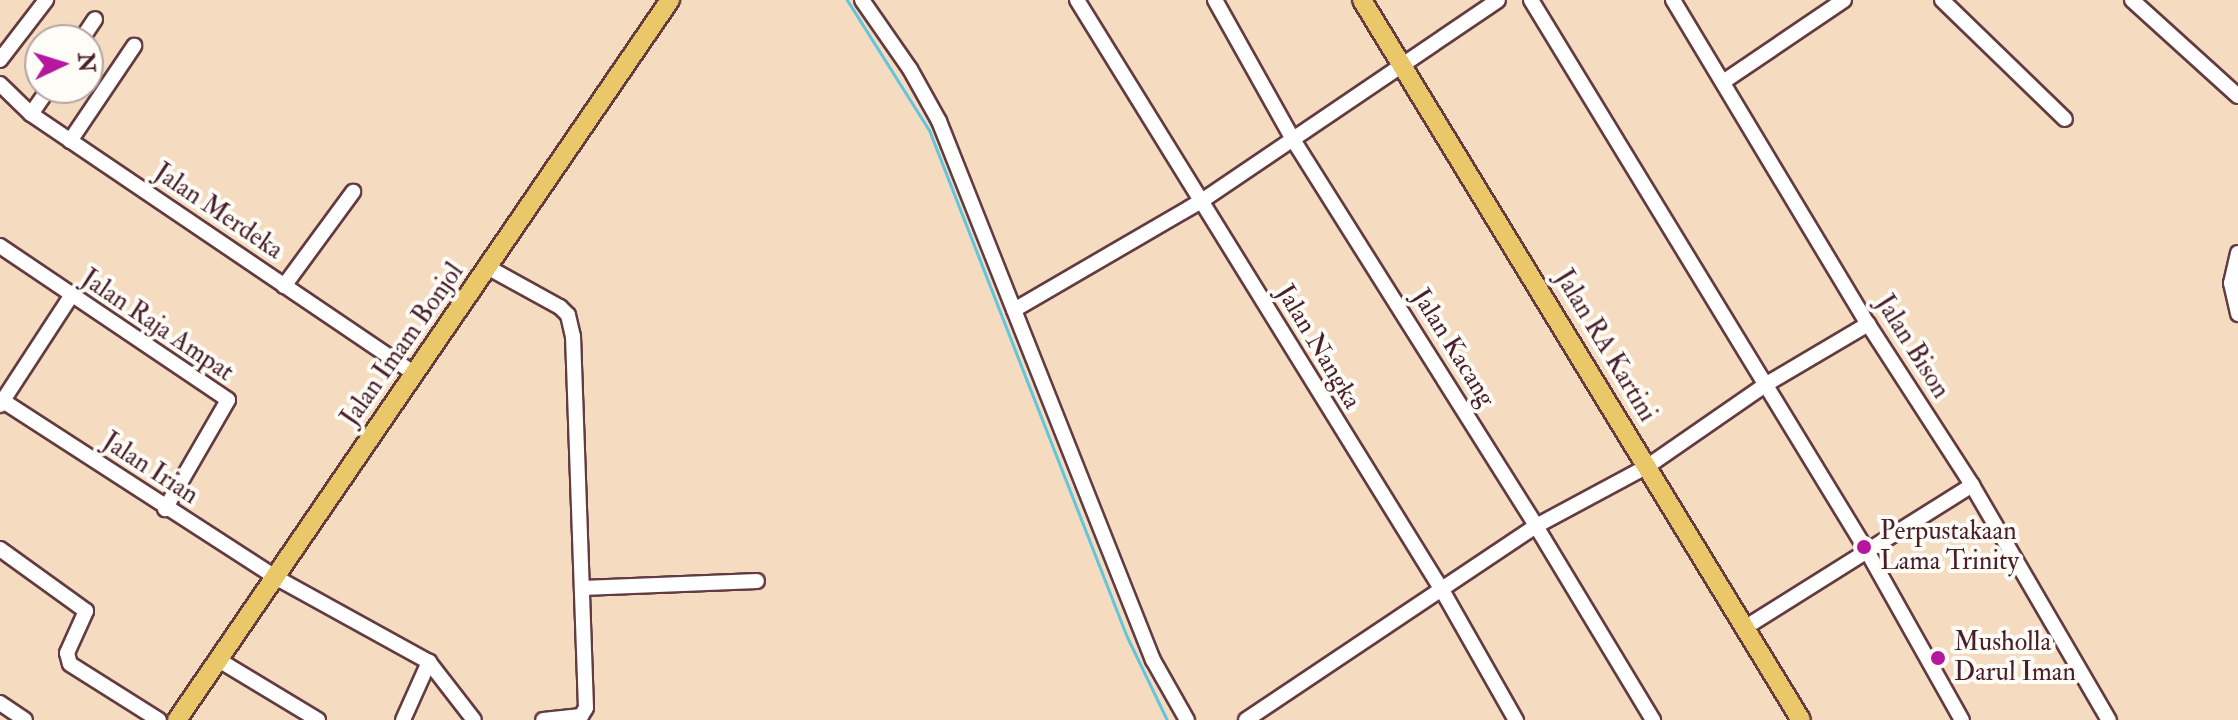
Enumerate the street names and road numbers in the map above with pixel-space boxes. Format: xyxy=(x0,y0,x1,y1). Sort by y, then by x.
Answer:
street label: Jalan Merdeka xyxy=(148,158,288,266)
street label: Jalan Imam Bonjol xyxy=(335,257,471,433)
street label: Jalan Raja Ampat xyxy=(75,264,239,388)
street label: Jalan RA Kartini xyxy=(1547,264,1663,428)
street label: Jalan Nangka xyxy=(1269,279,1367,415)
street label: Jalan Kacang xyxy=(1404,283,1502,413)
street label: Jalan Bison xyxy=(1868,290,1956,404)
street label: Jalan Irian xyxy=(96,426,204,512)

